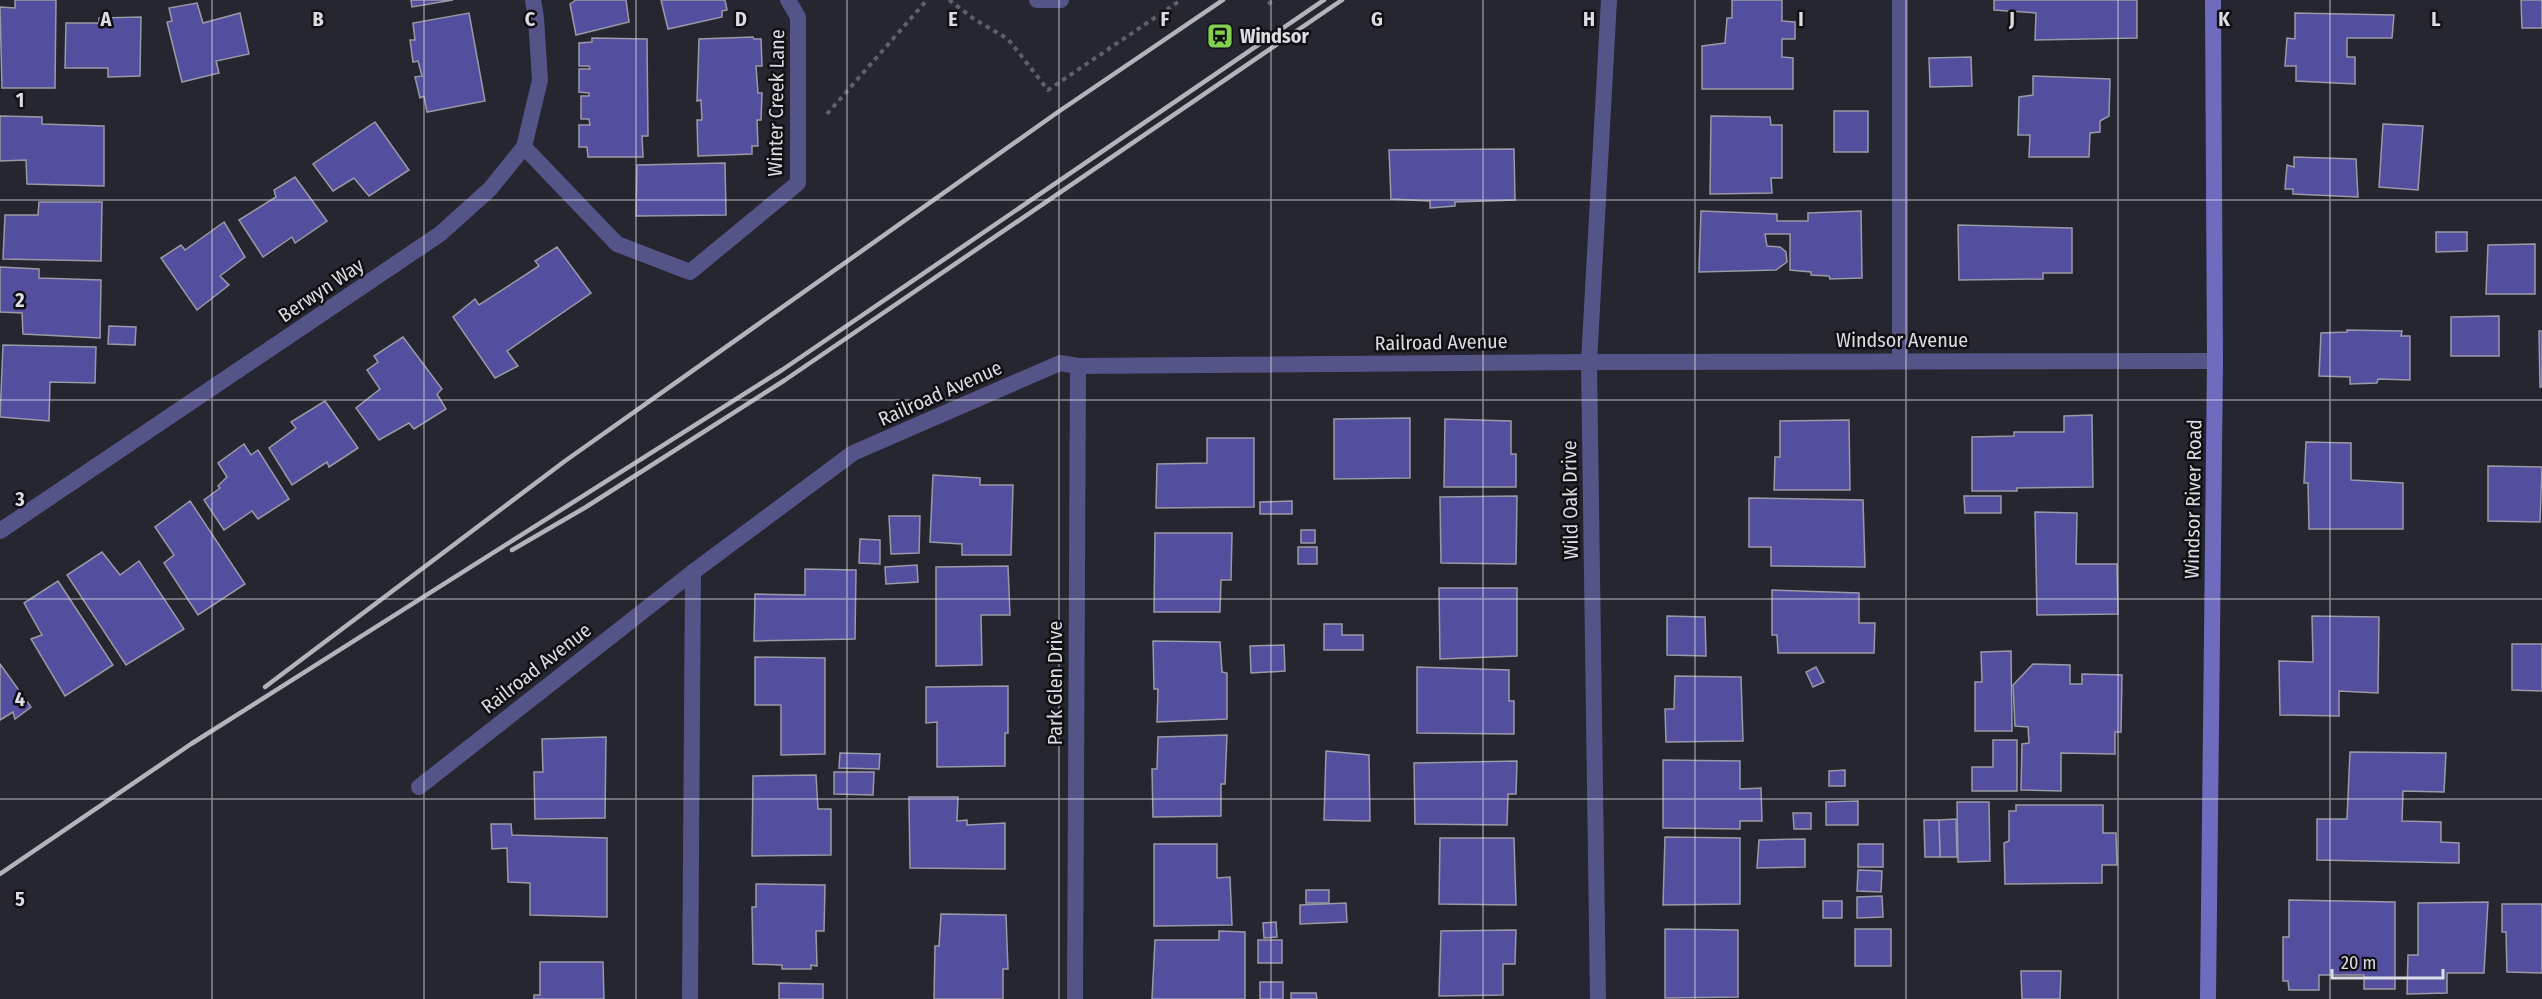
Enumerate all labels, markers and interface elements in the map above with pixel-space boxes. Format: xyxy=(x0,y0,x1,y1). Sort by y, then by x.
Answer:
text: A xyxy=(100,7,113,31)
text: B xyxy=(312,7,324,31)
text: C xyxy=(525,7,536,31)
text: D xyxy=(735,7,747,31)
text: E xyxy=(948,7,958,31)
text: F xyxy=(1161,7,1170,31)
text: G xyxy=(1371,7,1383,31)
text: H xyxy=(1583,7,1595,31)
text: I xyxy=(1798,7,1804,31)
text: J xyxy=(2008,7,2015,31)
text: K xyxy=(2218,7,2230,31)
text: L xyxy=(2431,7,2441,31)
station icon: Windsor xyxy=(1205,21,1235,51)
place label: Windsor xyxy=(1240,24,1309,48)
street label: Winter Creek Lane xyxy=(763,29,789,177)
text: 1 xyxy=(16,88,24,112)
street label: Berwyn Way xyxy=(274,253,368,327)
text: 2 xyxy=(14,288,25,312)
street label: Windsor Avenue xyxy=(1836,328,1968,352)
street label: Railroad Avenue xyxy=(1374,329,1508,355)
street label: Railroad Avenue xyxy=(874,355,1006,431)
street label: Windsor River Road xyxy=(2180,419,2206,579)
street label: Wild Oak Drive xyxy=(1557,440,1583,560)
text: 3 xyxy=(14,487,25,511)
street label: Railroad Avenue xyxy=(476,618,596,718)
street label: Park Glen Drive xyxy=(1043,621,1067,745)
text: 4 xyxy=(15,687,25,711)
text: 5 xyxy=(15,887,25,911)
scale bar xyxy=(2332,942,2443,980)
text: 20 m xyxy=(2341,952,2376,974)

